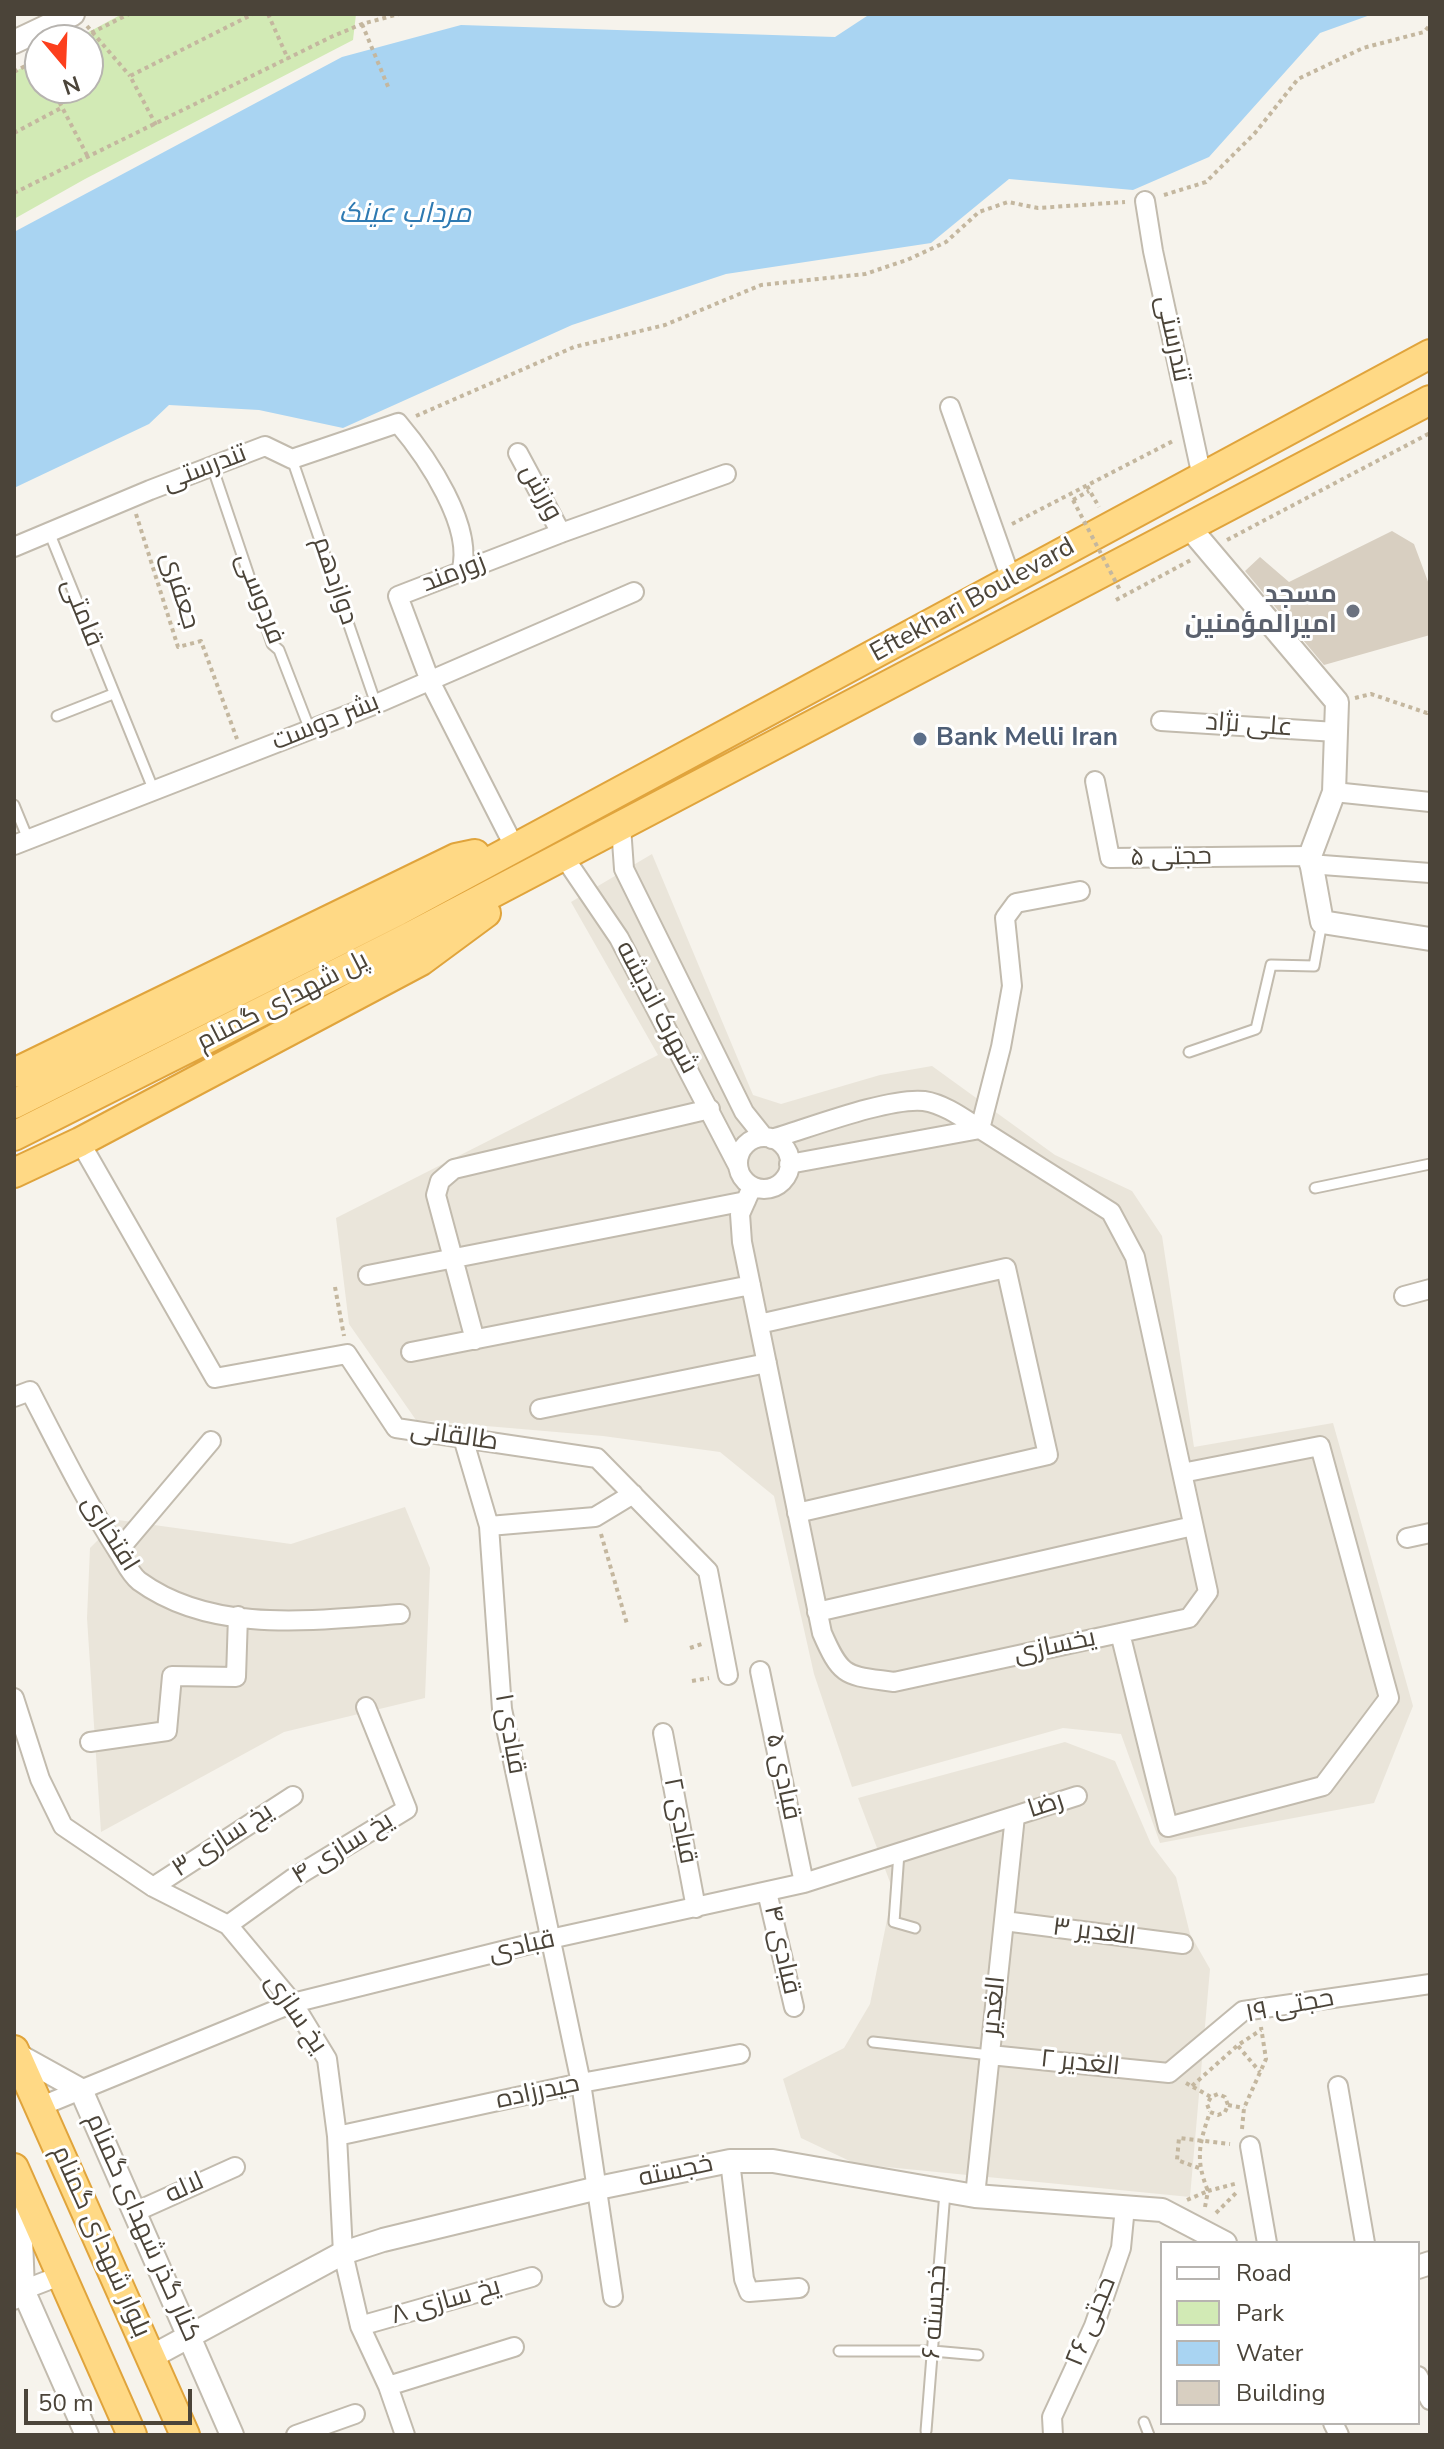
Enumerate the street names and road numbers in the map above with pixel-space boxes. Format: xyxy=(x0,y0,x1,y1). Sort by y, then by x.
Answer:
street label: تندرستی xyxy=(1148,293,1196,385)
street label: تندرستی xyxy=(159,439,251,499)
street label: ورزش xyxy=(512,459,568,527)
street label: Eftekhari Boulevard xyxy=(866,532,1080,670)
street label: دوازدهم xyxy=(304,533,364,629)
street label: زورمند xyxy=(418,548,490,600)
street label: جعفری xyxy=(153,549,205,633)
street label: فردوسی xyxy=(227,549,291,649)
street label: قامتی xyxy=(53,574,109,652)
street label: بشر دوست xyxy=(268,687,384,759)
street label: علی نژاد xyxy=(1204,707,1294,745)
street label: حجتی ۵ xyxy=(1130,842,1212,874)
street label: شهرک اندیشه xyxy=(608,936,704,1080)
street label: پل شهدای گمنام xyxy=(192,945,374,1059)
street label: طالقانی xyxy=(408,1415,500,1459)
street label: افتخاری xyxy=(74,1490,144,1578)
street label: یخسازی xyxy=(1011,1623,1099,1671)
street label: قبادی ۱ xyxy=(487,1691,531,1777)
street label: قبادی ۵ xyxy=(758,1731,806,1823)
street label: قبادی ۲ xyxy=(655,1775,703,1867)
street label: رضا xyxy=(1024,1786,1068,1826)
street label: یخ سازی ۳ xyxy=(167,1797,279,1885)
street label: یخ سازی ۴ xyxy=(287,1806,399,1892)
street label: قبادی ۴ xyxy=(756,1902,806,1998)
street label: الغدیر ۳ xyxy=(1051,1912,1137,1954)
street label: قبادی xyxy=(486,1924,558,1970)
street label: یخ سازی xyxy=(257,1968,333,2060)
street label: الغدیر xyxy=(976,1975,1014,2037)
street label: حجتی ۱۹ xyxy=(1243,1983,1337,2031)
street label: الغدیر ۲ xyxy=(1039,2044,1121,2084)
street label: حیدرزاده xyxy=(493,2069,583,2117)
street label: کنار گذر شهدای گمنام xyxy=(78,2109,206,2347)
street label: بلوار شهدای گمنام xyxy=(44,2141,156,2343)
street label: خجسته xyxy=(636,2149,716,2195)
street label: لاله xyxy=(161,2167,209,2211)
street label: خجسته ۶ xyxy=(917,2264,955,2360)
street label: یخ سازی ۸ xyxy=(388,2272,504,2332)
street label: حجتی ۲۶ xyxy=(1060,2273,1124,2371)

